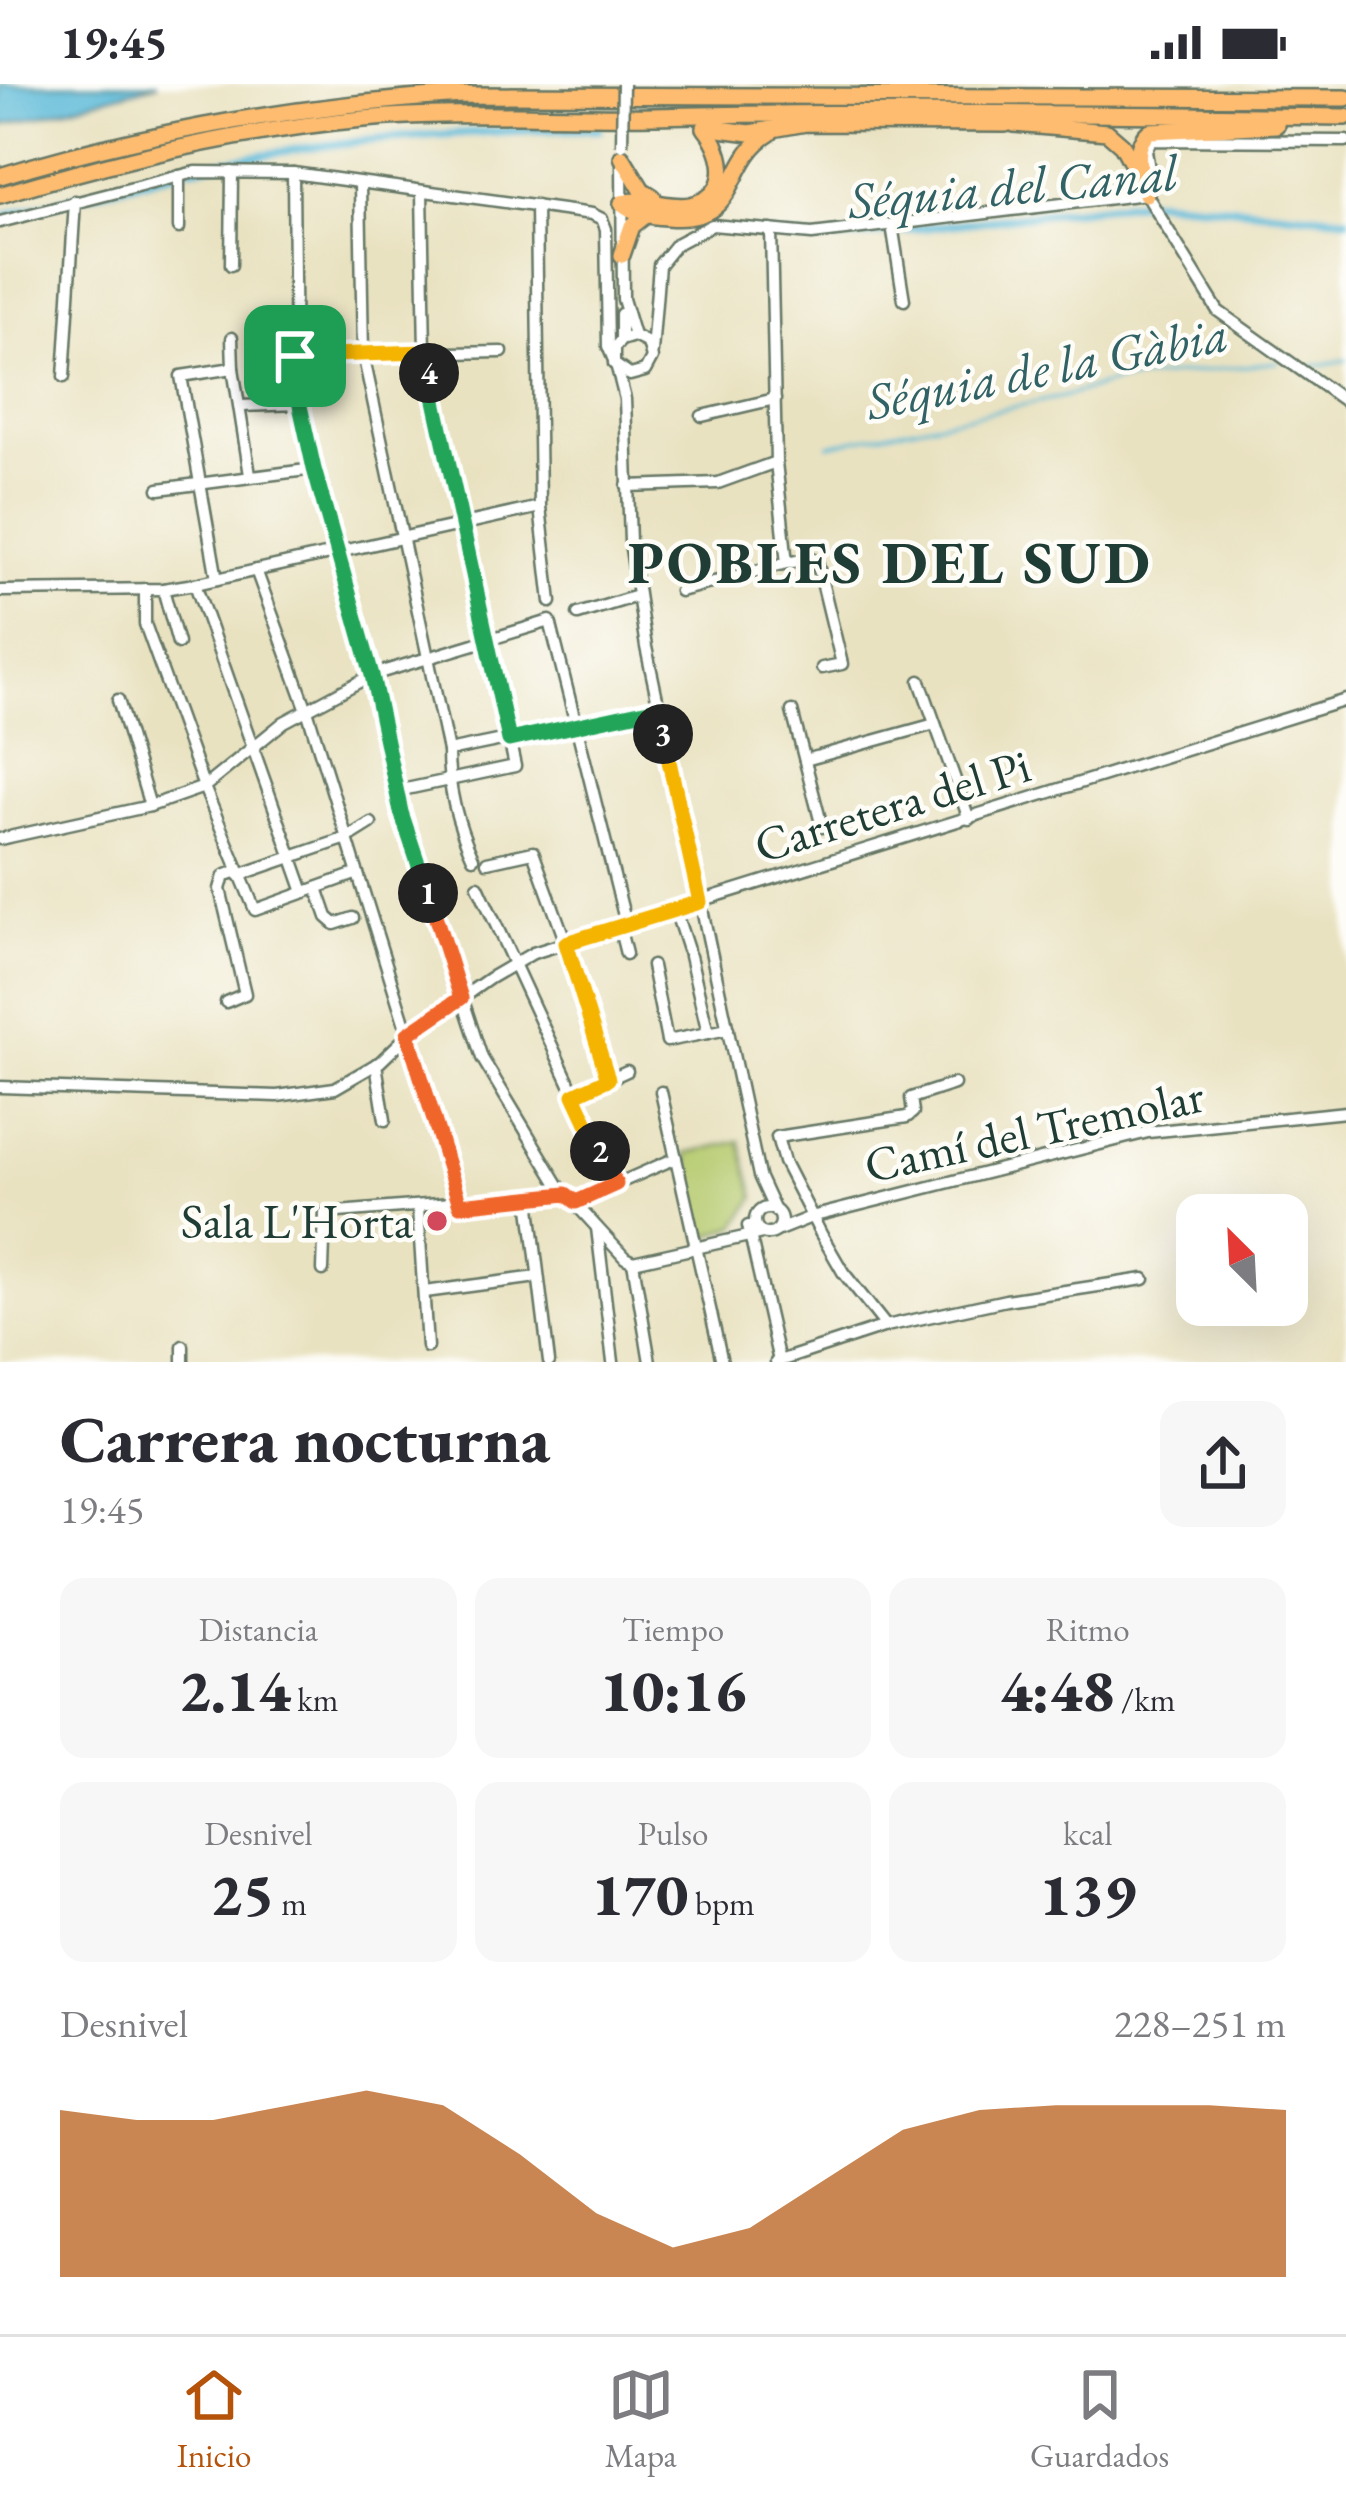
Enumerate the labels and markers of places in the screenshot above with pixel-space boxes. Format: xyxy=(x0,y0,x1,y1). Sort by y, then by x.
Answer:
pin xyxy=(244,305,346,407)
pin: 4 xyxy=(399,343,459,403)
pin: 3 xyxy=(633,704,693,764)
pin: 1 xyxy=(398,863,458,923)
pin: 2 xyxy=(570,1121,630,1181)
place label: Sala L'Horta xyxy=(181,1190,414,1252)
marker: Sala L'Horta xyxy=(424,1208,450,1234)

